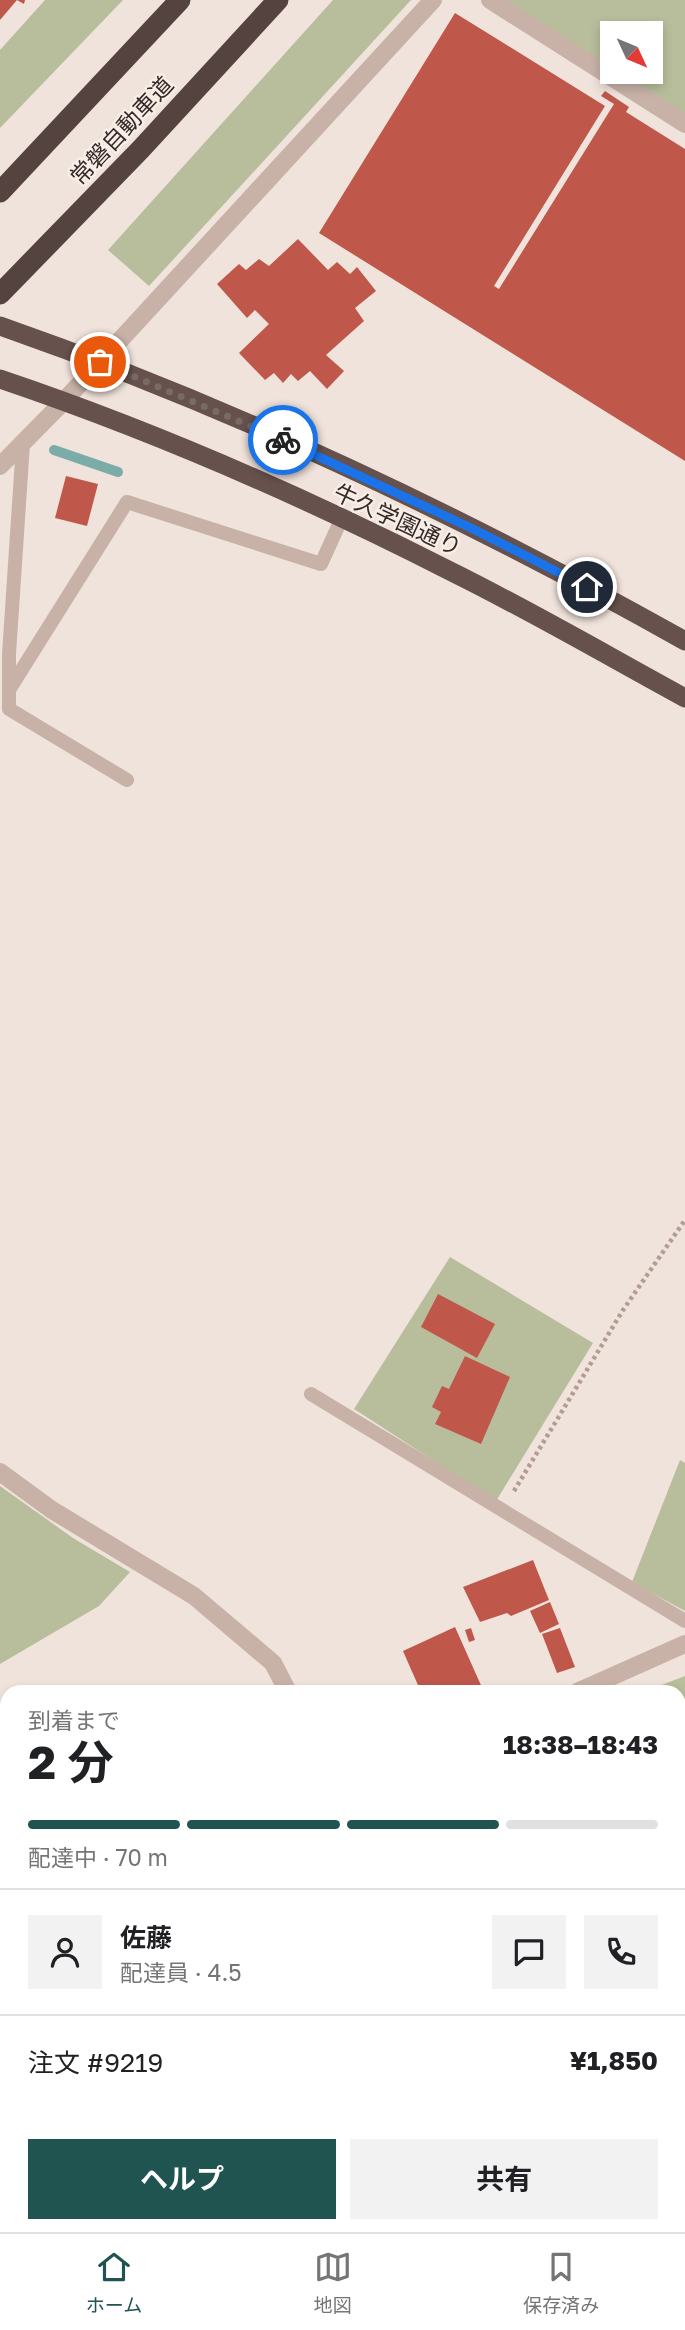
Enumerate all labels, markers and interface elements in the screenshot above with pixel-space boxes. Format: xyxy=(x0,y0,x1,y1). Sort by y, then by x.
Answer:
north arrow xyxy=(600,21,663,84)
map controls xyxy=(600,21,663,84)
street label: 常磐自動車道 xyxy=(64,70,178,190)
pin xyxy=(70,332,130,392)
icon: bag xyxy=(81,343,119,381)
courier xyxy=(248,405,318,475)
icon: bike xyxy=(264,421,302,459)
street label: 牛久学園通り xyxy=(330,477,466,561)
pin xyxy=(557,557,617,617)
icon: home xyxy=(568,568,606,606)
text: 到着まで xyxy=(28,1706,120,1734)
text: 18:38–18:43 xyxy=(503,1729,658,1760)
text: 2 分 xyxy=(28,1734,114,1789)
text: 配達中 · 70 m xyxy=(28,1843,168,1871)
button: person xyxy=(28,1915,102,1989)
button: chat xyxy=(492,1915,566,1989)
button: phone xyxy=(584,1915,658,1989)
text: 佐藤 xyxy=(120,1922,172,1953)
text: 配達員 · 4.5 xyxy=(120,1958,242,1986)
text: ¥1,850 xyxy=(570,2045,658,2076)
text: 注文 #9219 xyxy=(28,2047,163,2078)
button: ヘルプ xyxy=(28,2139,336,2219)
button: 共有 xyxy=(350,2139,658,2219)
tab: ホーム xyxy=(86,2248,142,2317)
tab: 地図 xyxy=(314,2248,352,2317)
tab: 保存済み xyxy=(523,2248,599,2317)

